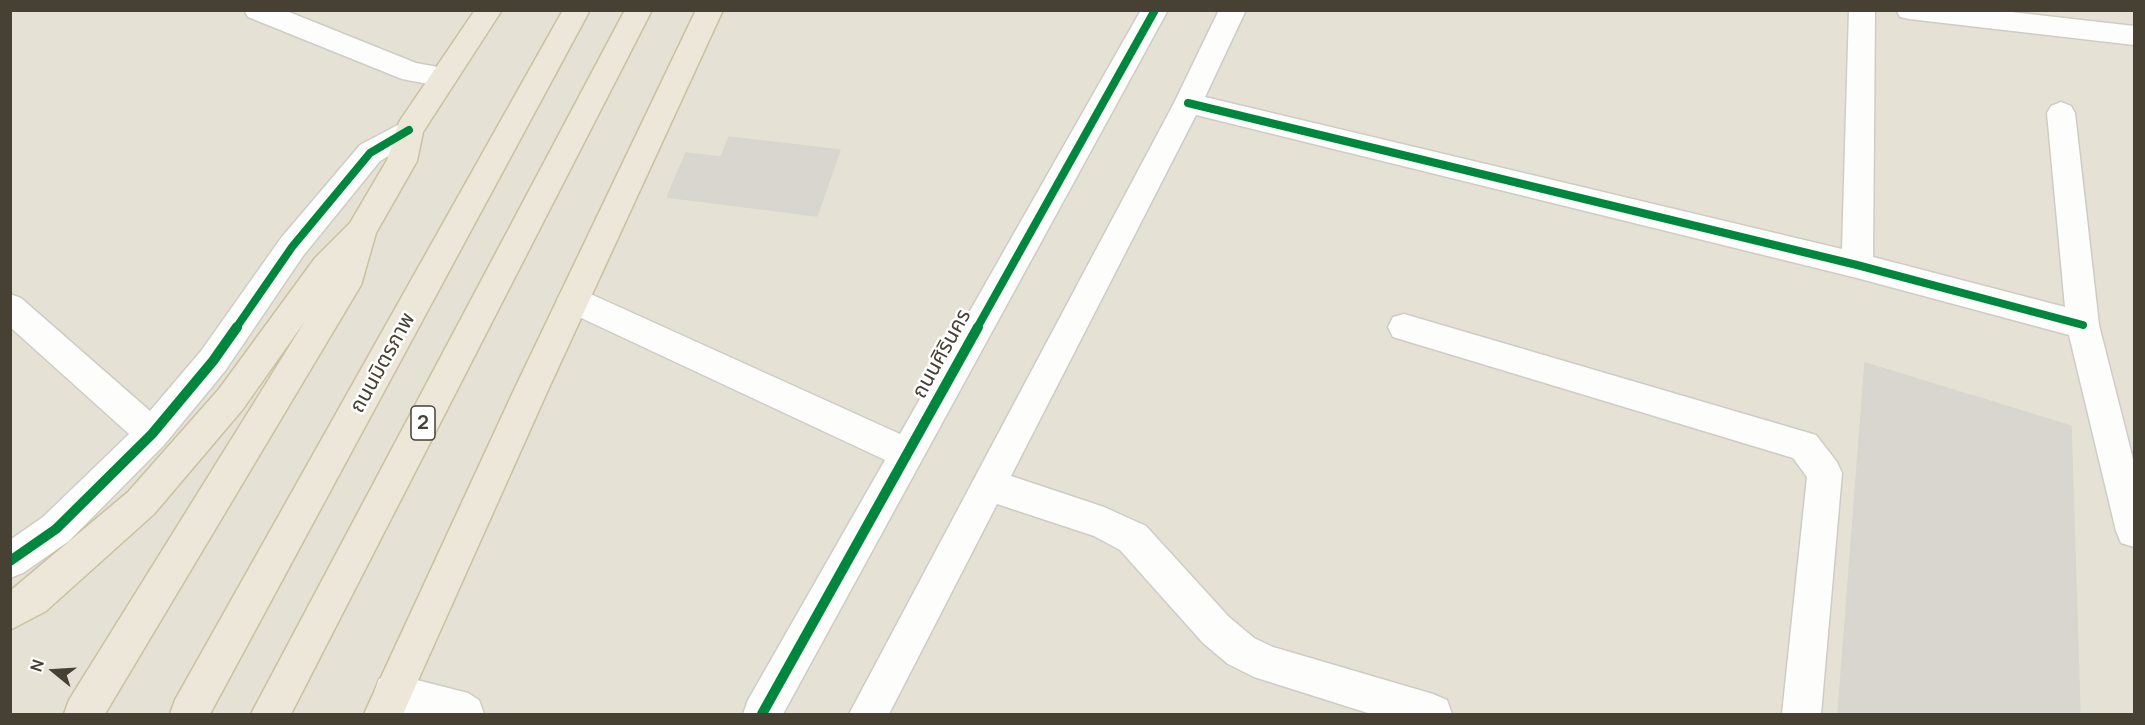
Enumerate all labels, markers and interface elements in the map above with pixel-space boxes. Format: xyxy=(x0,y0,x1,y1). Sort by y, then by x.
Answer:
street label: ถนนศิรินคร xyxy=(907,305,977,403)
street label: ถนนมิตรภาพ xyxy=(345,308,421,418)
road number: 2 xyxy=(411,406,435,440)
north arrow xyxy=(24,641,84,701)
text: N xyxy=(25,657,49,674)

